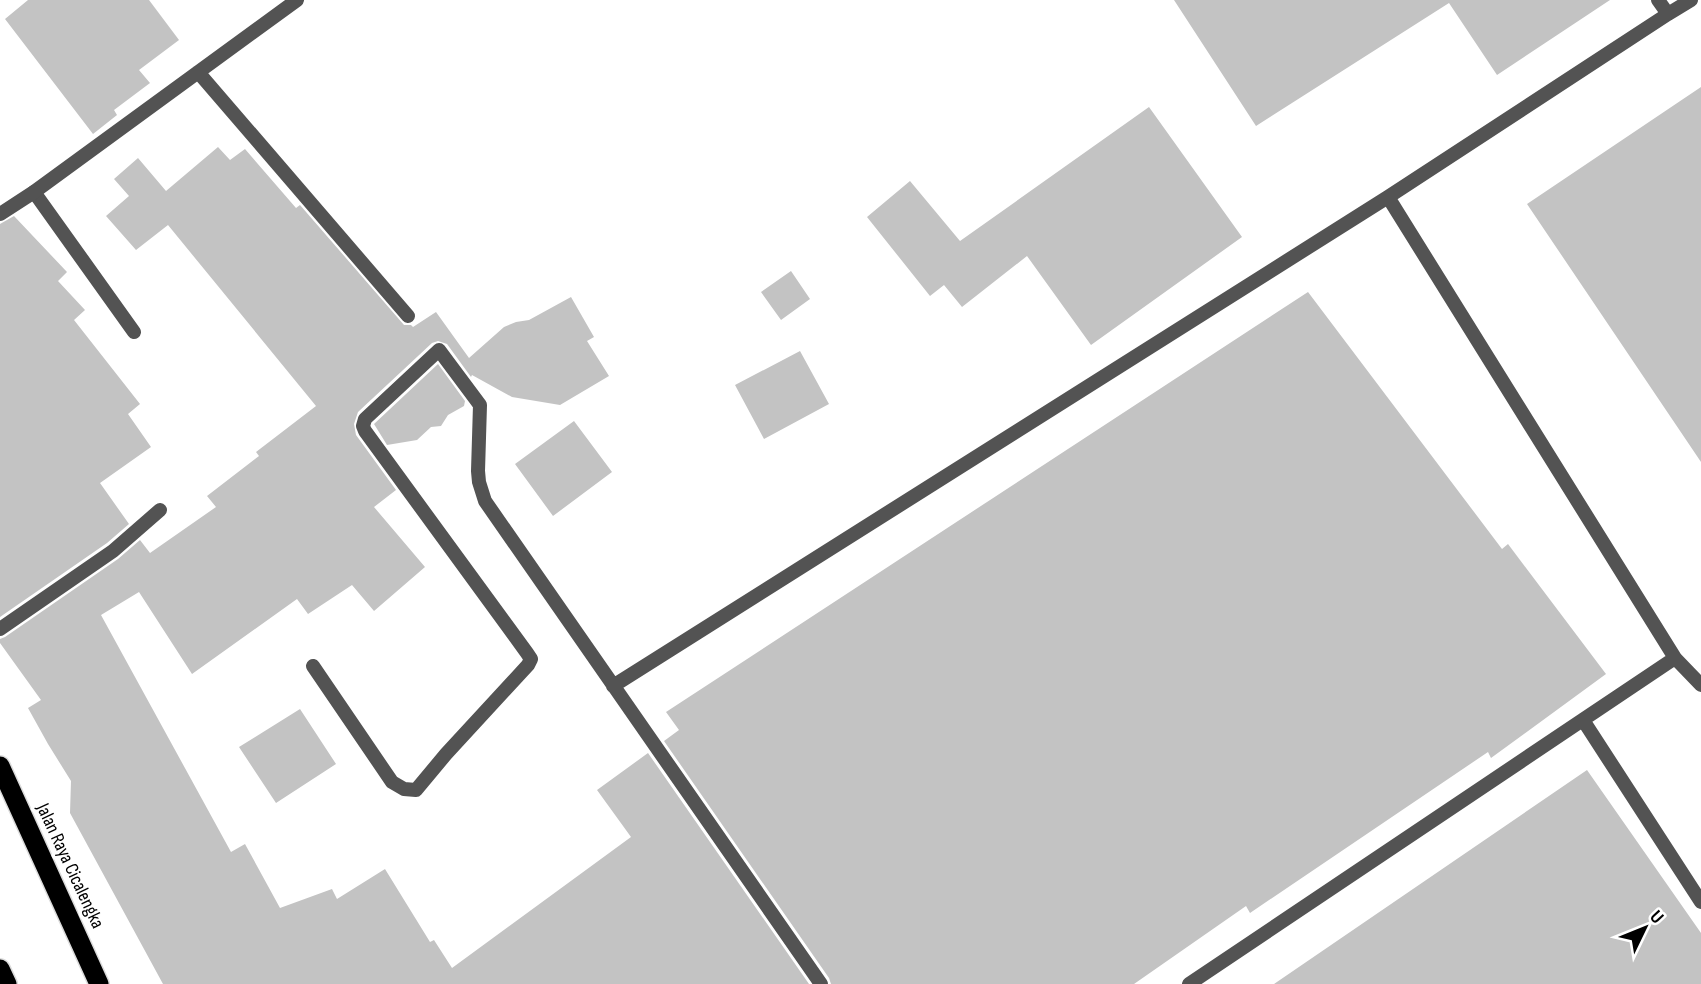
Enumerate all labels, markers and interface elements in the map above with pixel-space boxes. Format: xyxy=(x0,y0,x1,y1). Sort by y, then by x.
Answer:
street label: Jalan Raya Cicalengka xyxy=(31,799,109,932)
north arrow xyxy=(1610,893,1680,963)
text: U xyxy=(1645,906,1668,929)

